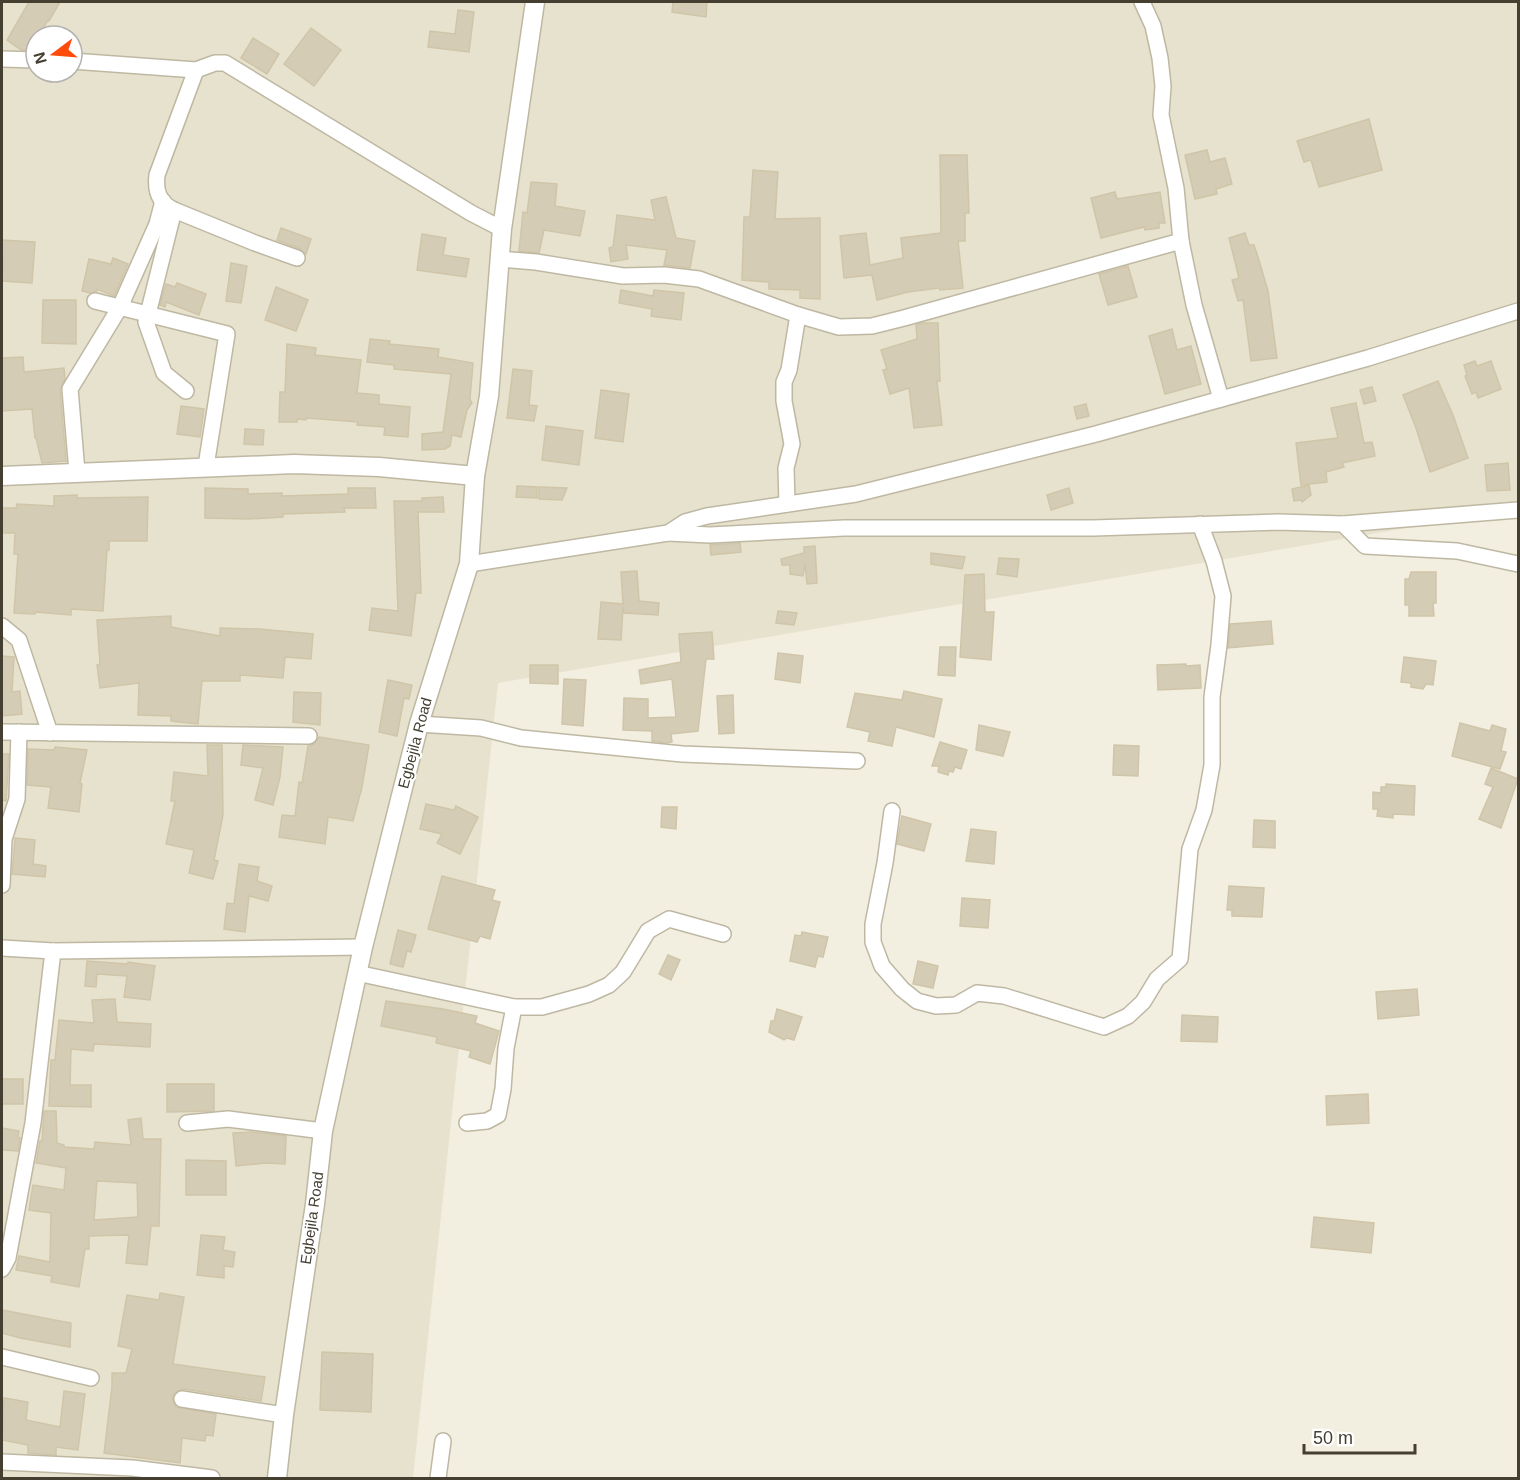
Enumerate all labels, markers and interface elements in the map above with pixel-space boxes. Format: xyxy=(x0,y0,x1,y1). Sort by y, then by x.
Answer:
north arrow xyxy=(24,24,84,84)
text: N xyxy=(30,50,50,66)
street label: Egbejila Road xyxy=(394,696,435,790)
street label: Egbejila Road xyxy=(297,1170,326,1265)
scale bar xyxy=(1304,1417,1415,1455)
text: 50 m xyxy=(1313,1428,1353,1448)

